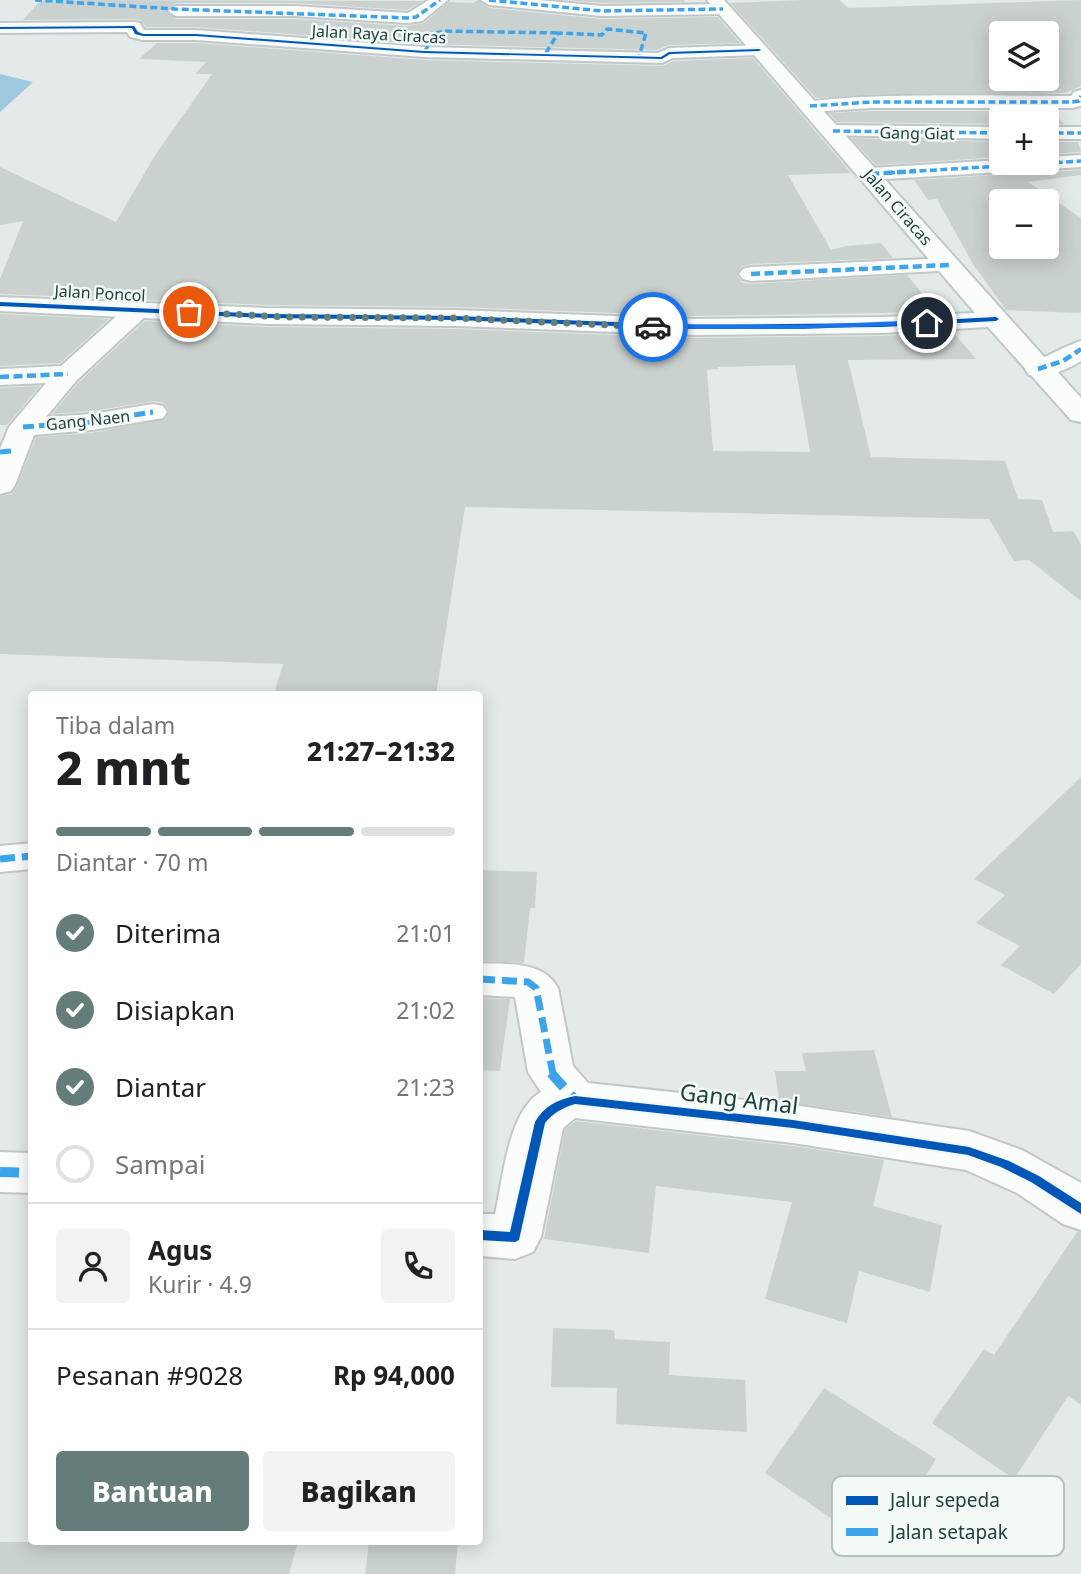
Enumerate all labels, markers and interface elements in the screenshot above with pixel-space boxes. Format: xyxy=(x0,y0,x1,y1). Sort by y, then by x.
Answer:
street label: Jalan Raya Ciracas xyxy=(309,19,447,49)
map controls xyxy=(989,21,1059,259)
button: layers xyxy=(989,21,1059,91)
button: + xyxy=(989,105,1059,175)
street label: Gang Giat xyxy=(879,121,955,145)
street label: Jalan Ciracas xyxy=(857,163,937,250)
button: − xyxy=(989,189,1059,259)
street label: Jalan Poncol xyxy=(52,280,146,306)
pin xyxy=(159,282,219,342)
courier xyxy=(618,292,688,362)
icon: bag xyxy=(170,293,208,331)
pin xyxy=(897,293,957,353)
icon: home xyxy=(908,304,946,342)
icon: car xyxy=(634,308,672,346)
street label: Gang Naen xyxy=(45,405,131,435)
text: Tiba dalam xyxy=(56,709,175,741)
text: 21:27–21:32 xyxy=(307,733,455,769)
text: 2 mnt xyxy=(56,736,191,798)
text: Diantar · 70 m xyxy=(56,846,208,878)
icon: check xyxy=(56,914,94,952)
text: Diterima xyxy=(115,915,221,951)
text: 21:01 xyxy=(396,917,455,949)
icon: check xyxy=(56,991,94,1029)
text: Disiapkan xyxy=(115,992,235,1028)
text: 21:02 xyxy=(396,994,455,1026)
icon: check xyxy=(56,1068,94,1106)
text: Diantar xyxy=(115,1069,206,1105)
text: 21:23 xyxy=(396,1071,455,1103)
street label: Gang Amal xyxy=(678,1075,800,1121)
text: Sampai xyxy=(115,1146,205,1182)
button: person xyxy=(56,1229,130,1303)
button: phone xyxy=(381,1229,455,1303)
text: Agus xyxy=(148,1232,212,1268)
text: Kurir · 4.9 xyxy=(148,1268,252,1300)
text: Pesanan #9028 xyxy=(56,1357,243,1393)
text: Rp 94,000 xyxy=(333,1357,455,1393)
button: Bantuan xyxy=(56,1451,249,1531)
button: Bagikan xyxy=(263,1451,455,1531)
legend xyxy=(832,1476,1064,1556)
text: Jalur sepeda xyxy=(888,1487,1000,1513)
text: Jalan setapak xyxy=(888,1519,1008,1545)

